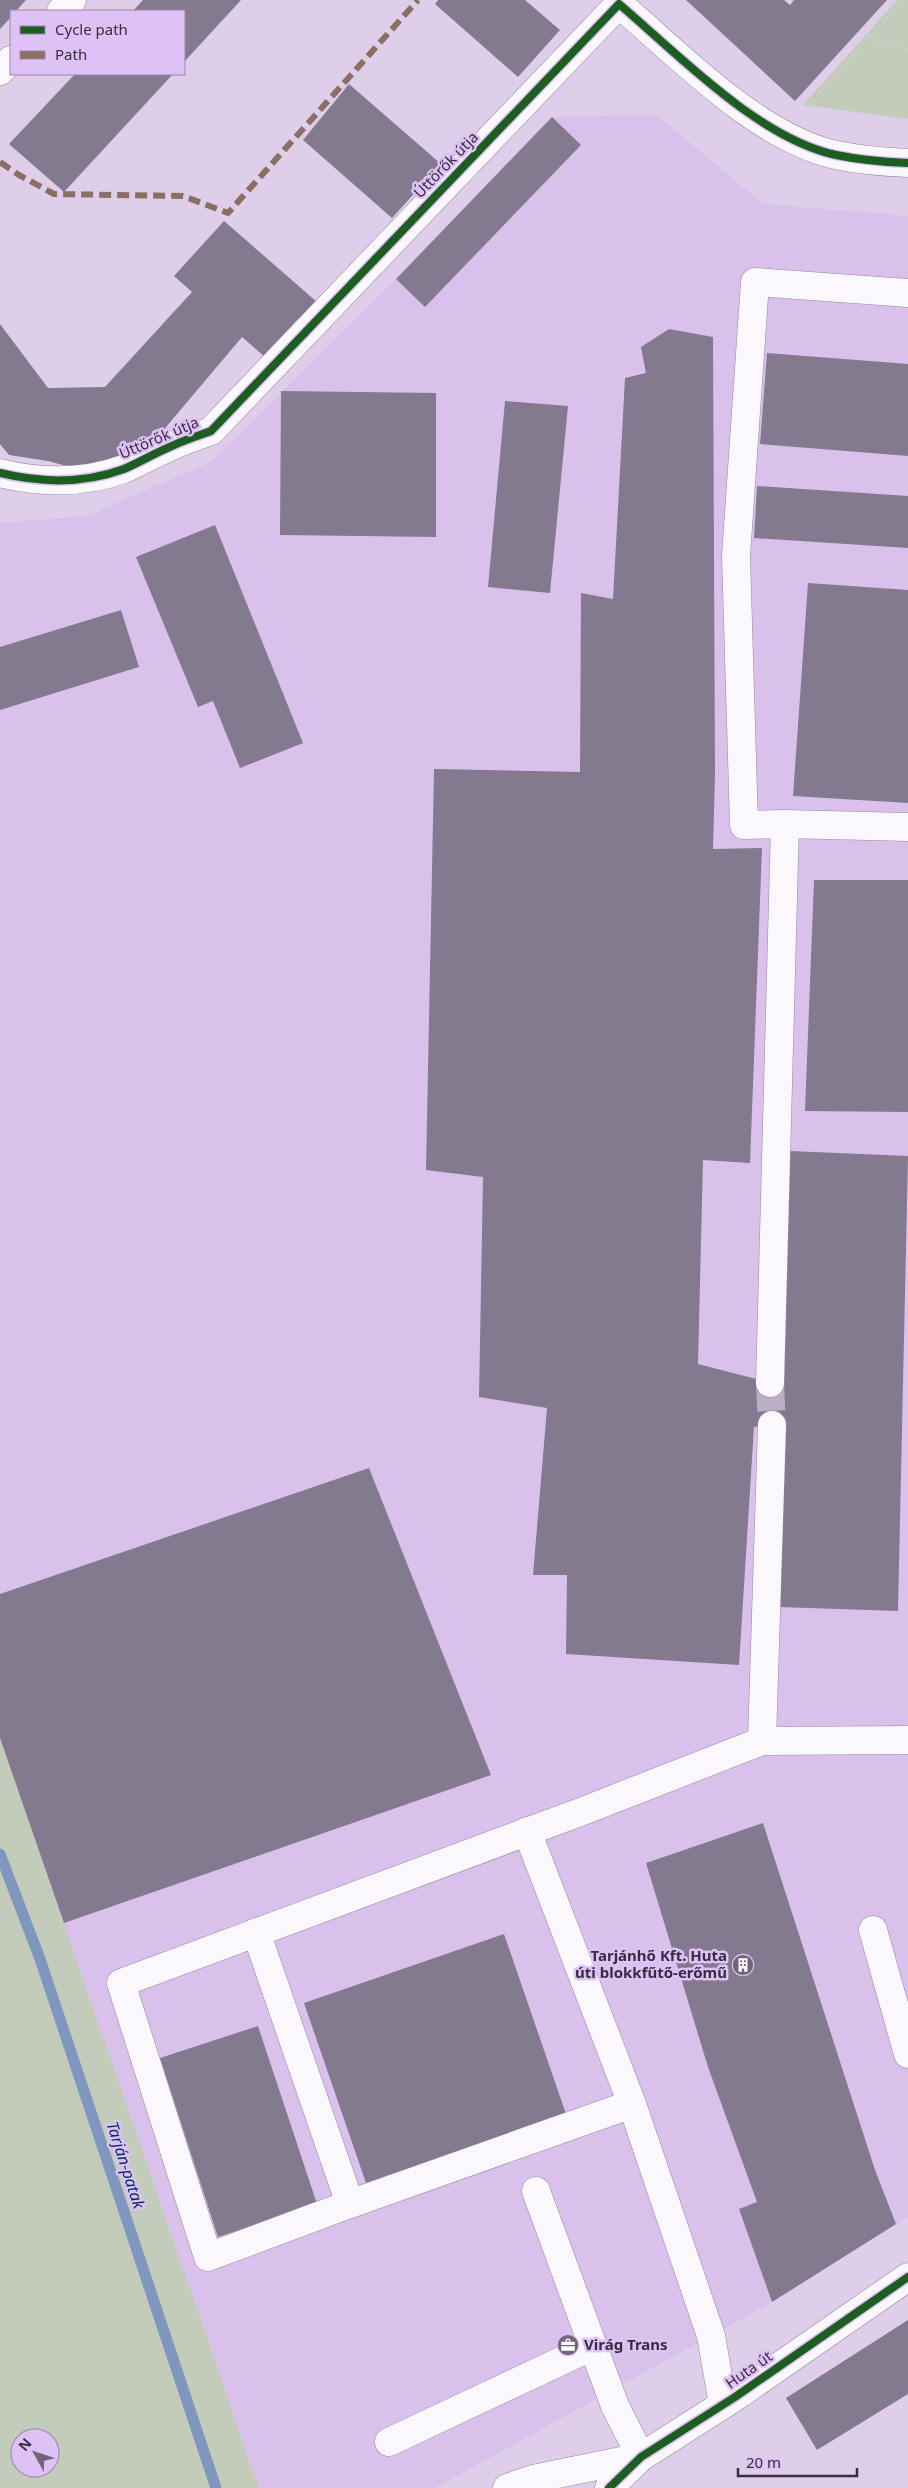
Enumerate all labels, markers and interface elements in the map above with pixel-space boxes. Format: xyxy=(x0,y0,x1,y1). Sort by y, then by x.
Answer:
legend xyxy=(10,10,185,75)
text: Cycle path xyxy=(55,19,128,39)
text: Path xyxy=(55,44,87,64)
street label: Úttörők útja xyxy=(409,127,482,202)
street label: Úttörők útja xyxy=(116,411,202,463)
place label: Tarjánhő Kft. Huta úti blokkfűtő-erőmű xyxy=(575,1945,727,1982)
building icon: Tarjánhő Kft. Huta úti blokkfűtő-erőmű xyxy=(731,1953,755,1977)
water label: Tarján-patak xyxy=(102,2119,151,2212)
office icon: Virág Trans xyxy=(556,2333,580,2357)
place label: Virág Trans xyxy=(584,2334,668,2354)
street label: Huta út xyxy=(721,2346,776,2393)
north arrow xyxy=(10,2428,60,2478)
text: N xyxy=(14,2434,36,2455)
scale bar xyxy=(738,2446,857,2478)
text: 20 m xyxy=(746,2452,781,2472)

